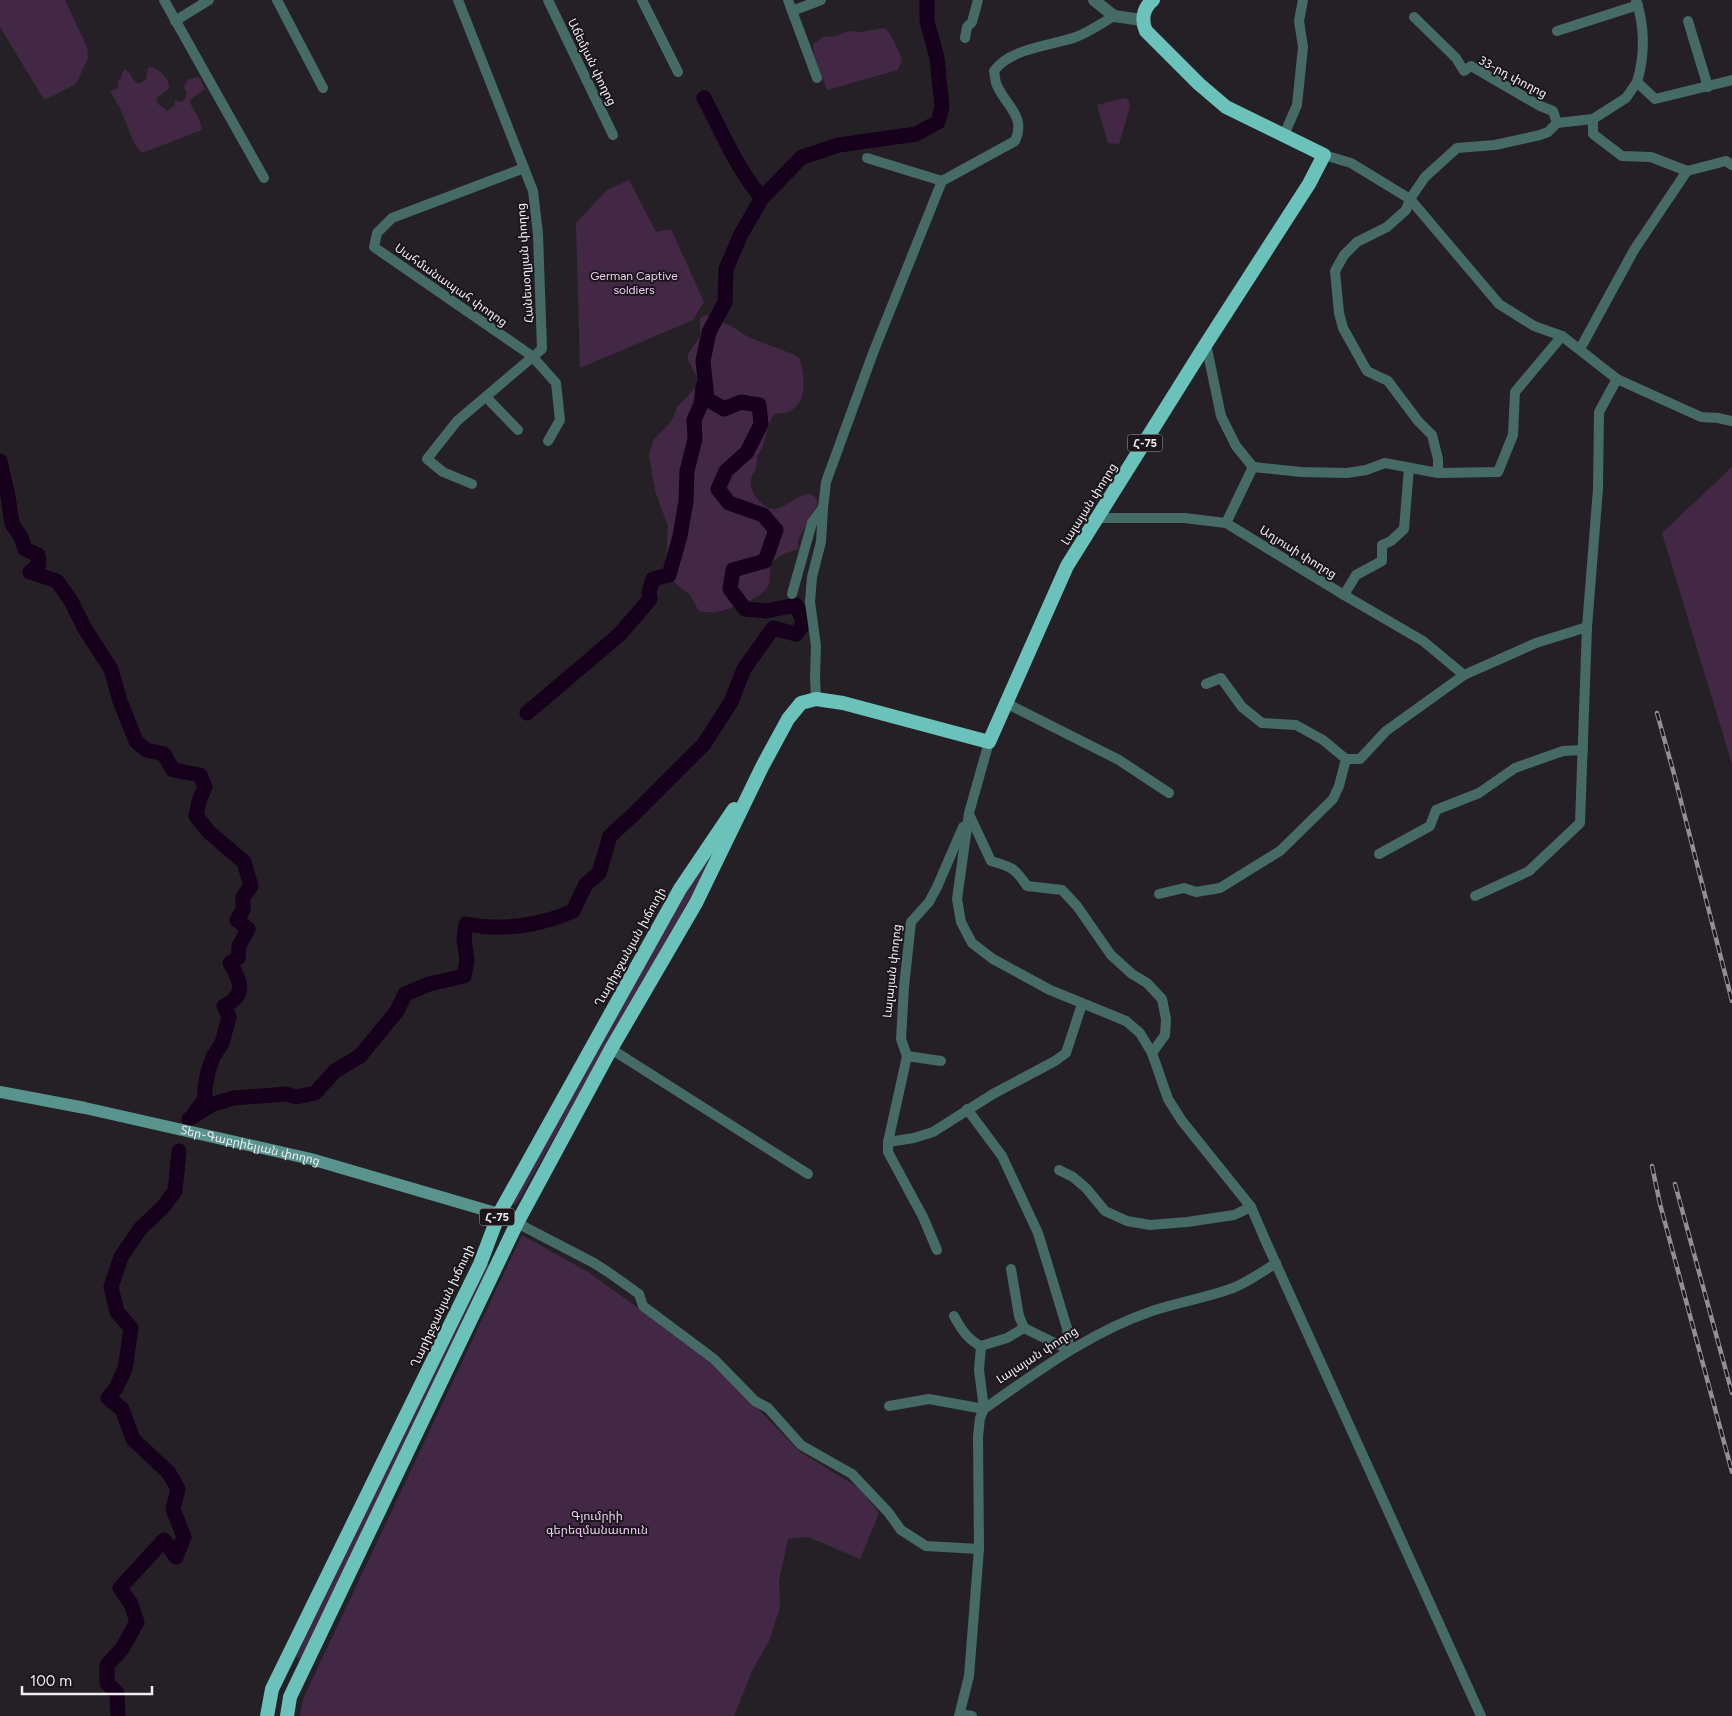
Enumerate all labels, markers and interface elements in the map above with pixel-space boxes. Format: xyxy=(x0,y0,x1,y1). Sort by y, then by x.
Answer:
street label: Աճեմյան փողոց xyxy=(565,16,619,108)
street label: 33-րդ փողոց xyxy=(1476,53,1550,101)
street label: Հանեսօղլյան փողոց xyxy=(514,203,536,323)
street label: Սահմանապահ փողոց xyxy=(392,241,510,329)
park label: German Captive soldiers xyxy=(590,269,678,297)
road number: Հ-75 xyxy=(1128,434,1162,452)
street label: Լալայան փողոց xyxy=(1058,460,1120,548)
street label: Աղյուսի փողոց xyxy=(1257,523,1339,581)
street label: Ղարիբջանյան խճուղի xyxy=(591,885,669,1009)
street label: Լալայան փողոց xyxy=(880,923,904,1019)
street label: Տեր-Գաբրիելյան փողոց xyxy=(179,1123,322,1168)
road number: Հ-75 xyxy=(480,1208,514,1226)
street label: Ղարիբջանյան խճուղի xyxy=(407,1242,477,1370)
street label: Լալայան փողոց xyxy=(994,1323,1080,1387)
park label: Գյումրիի գերեզմանատուն xyxy=(546,1509,648,1537)
scale bar xyxy=(22,1664,152,1696)
text: 100 m xyxy=(30,1672,72,1690)

